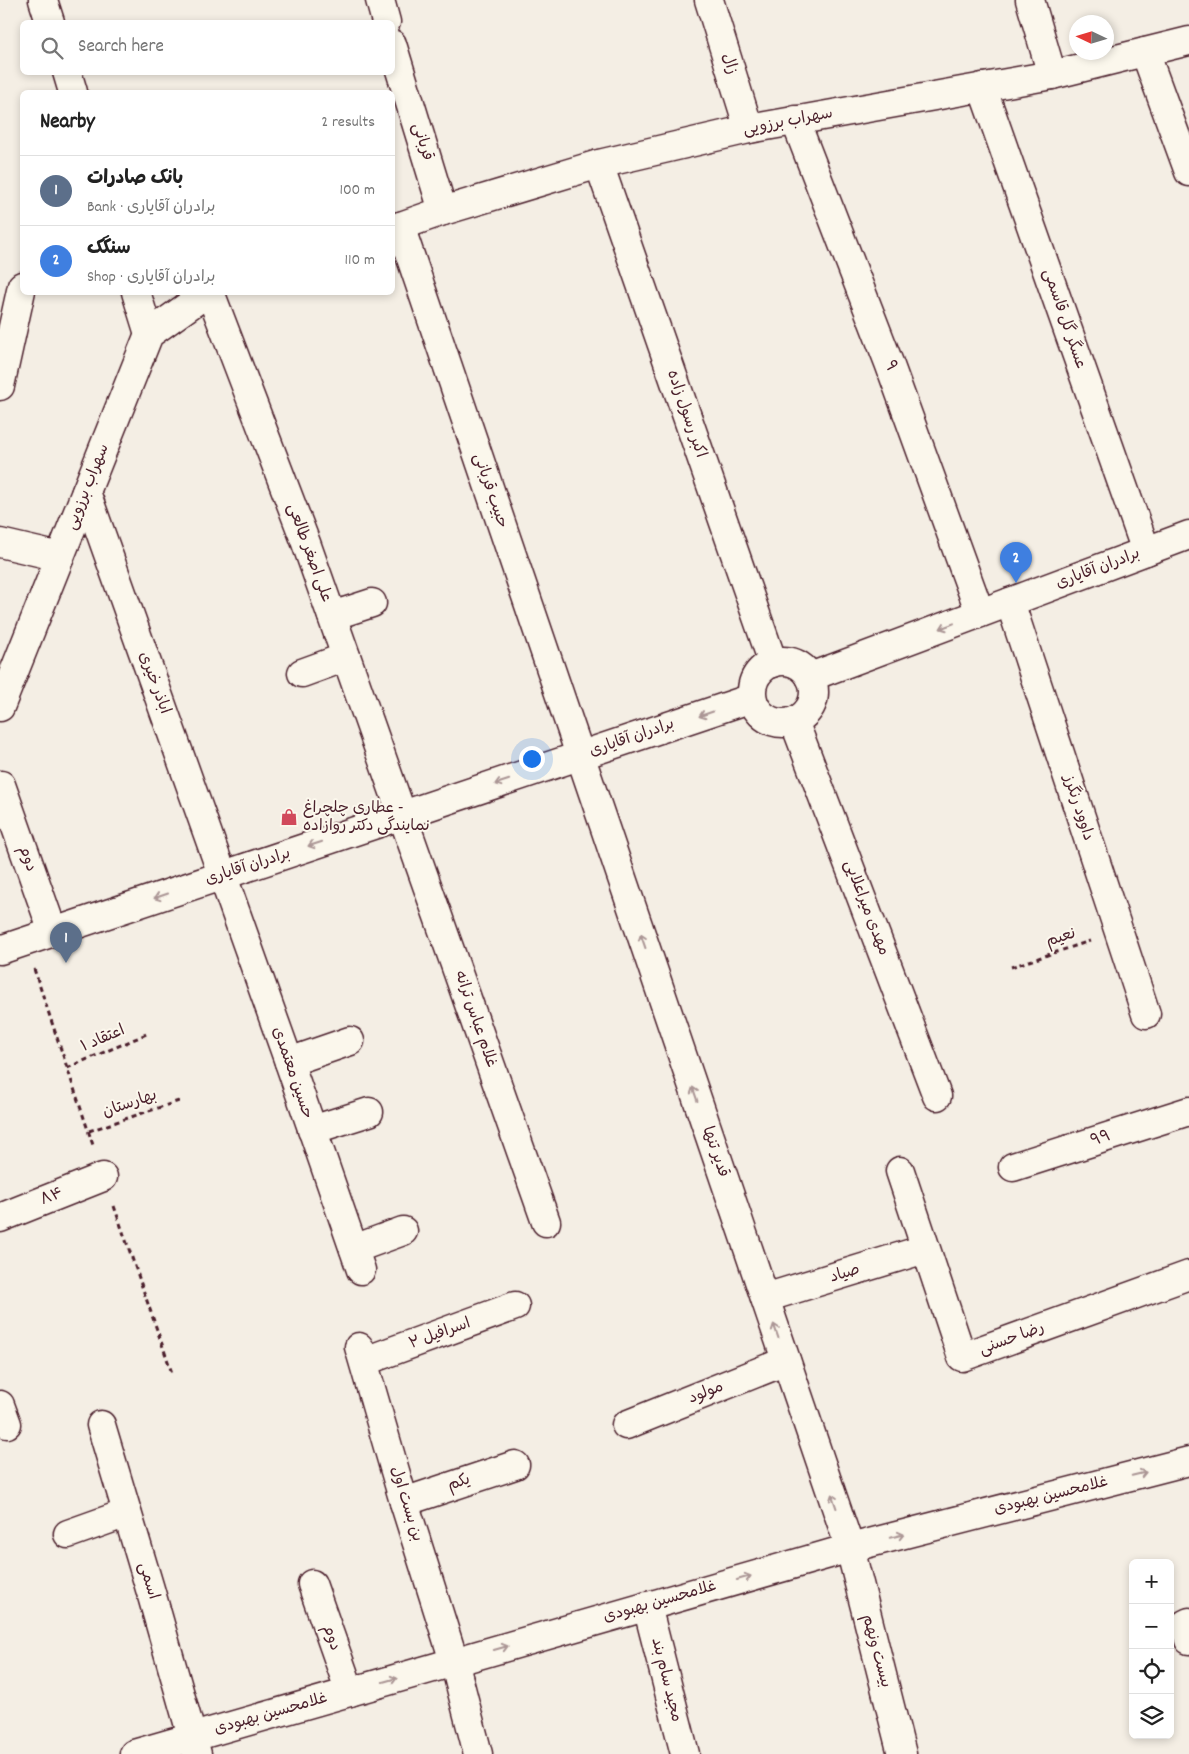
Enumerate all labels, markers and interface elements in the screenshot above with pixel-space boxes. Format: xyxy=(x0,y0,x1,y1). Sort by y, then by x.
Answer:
north arrow xyxy=(1069,15,1114,60)
search box xyxy=(20,20,395,75)
icon: search xyxy=(38,34,66,62)
text: Search here xyxy=(78,34,164,61)
street label: زال xyxy=(715,51,743,77)
street label: سهراب برزویی xyxy=(741,102,835,142)
text: Nearby xyxy=(40,108,95,138)
text: 2 results xyxy=(321,111,375,134)
street label: قربانی xyxy=(405,120,439,164)
text: بانک صادرات xyxy=(87,166,183,193)
text: 1 xyxy=(54,179,58,202)
text: 100 m xyxy=(339,179,375,202)
text: Bank · برادران آقایاری xyxy=(87,196,216,219)
text: سنگک xyxy=(87,236,131,263)
text: 2 xyxy=(53,249,60,272)
text: 110 m xyxy=(345,249,375,272)
text: Shop · برادران آقایاری xyxy=(87,266,215,289)
street label: عسگر گل قاسمی xyxy=(1036,266,1092,372)
street label: ۹ xyxy=(877,357,903,375)
street label: اکبر رسول زاده xyxy=(660,367,712,461)
street label: سهراب برزویی xyxy=(60,441,116,533)
street label: حبیب قربانی xyxy=(466,450,514,532)
street label: علی اصغر طالعی xyxy=(281,500,337,606)
pin: 2 xyxy=(1000,542,1032,583)
street label: برادران آقایاری xyxy=(1053,542,1143,596)
one-way arrow xyxy=(940,622,955,631)
street label: اباذر خیری xyxy=(132,649,176,717)
one-way arrow xyxy=(699,709,715,719)
street label: برادران آقایاری xyxy=(586,713,678,763)
your location xyxy=(519,746,545,772)
street label: داوود رنگرز xyxy=(1056,770,1099,844)
one-way arrow xyxy=(495,778,511,787)
place label: عطاری چلچراغ - نمایندگی دکتر روازاده xyxy=(303,797,430,838)
shop icon: عطاری چلچراغ - نمایندگی دکتر روازاده xyxy=(279,807,299,827)
one-way arrow xyxy=(307,840,323,850)
street label: برادران آقایاری xyxy=(202,842,294,892)
street label: دوم xyxy=(12,843,42,875)
street label: مهدی میراعلایی xyxy=(837,857,895,959)
one-way arrow xyxy=(154,892,169,901)
pin: 1 xyxy=(50,922,82,963)
street label: نعیم xyxy=(1043,922,1079,954)
one-way arrow xyxy=(638,933,647,949)
street label: غلام عباس ترانه xyxy=(448,967,502,1071)
street label: اعتقاد ۱ xyxy=(77,1019,129,1059)
street label: حسین معتمدی xyxy=(265,1024,319,1122)
street label: بهارستان xyxy=(100,1084,160,1124)
one-way arrow xyxy=(690,1087,699,1103)
street label: قدیر تنها xyxy=(696,1123,734,1181)
street label: ۹۹ xyxy=(1088,1125,1114,1153)
street label: ۸۴ xyxy=(37,1182,67,1212)
street label: صیاد xyxy=(827,1259,863,1289)
street label: اسرافیل ۲ xyxy=(406,1312,474,1356)
street label: رضا حسنی xyxy=(976,1317,1048,1361)
one-way arrow xyxy=(771,1324,780,1339)
street label: مولود xyxy=(685,1376,727,1410)
street label: بن بست اول xyxy=(384,1463,428,1545)
street label: یکم xyxy=(445,1468,473,1498)
one-way arrow xyxy=(1131,1469,1147,1478)
street label: غلامحسین بهبودی xyxy=(992,1471,1110,1521)
one-way arrow xyxy=(829,1494,838,1510)
one-way arrow xyxy=(888,1530,904,1540)
map controls xyxy=(1129,1559,1174,1739)
button: + xyxy=(1129,1559,1174,1604)
street label: اسمی xyxy=(132,1560,164,1602)
one-way arrow xyxy=(736,1573,752,1582)
street label: غلامحسین بهبودی xyxy=(601,1575,719,1629)
button: − xyxy=(1129,1604,1174,1649)
street label: بیست ونهم xyxy=(855,1612,897,1690)
street label: دوم xyxy=(316,1622,346,1654)
street label: مجید سام بند xyxy=(644,1635,688,1725)
one-way arrow xyxy=(493,1642,509,1652)
button: locate xyxy=(1129,1649,1174,1694)
one-way arrow xyxy=(382,1675,398,1685)
street label: غلامحسین بهبودی xyxy=(212,1687,330,1741)
button: layers xyxy=(1129,1694,1174,1739)

